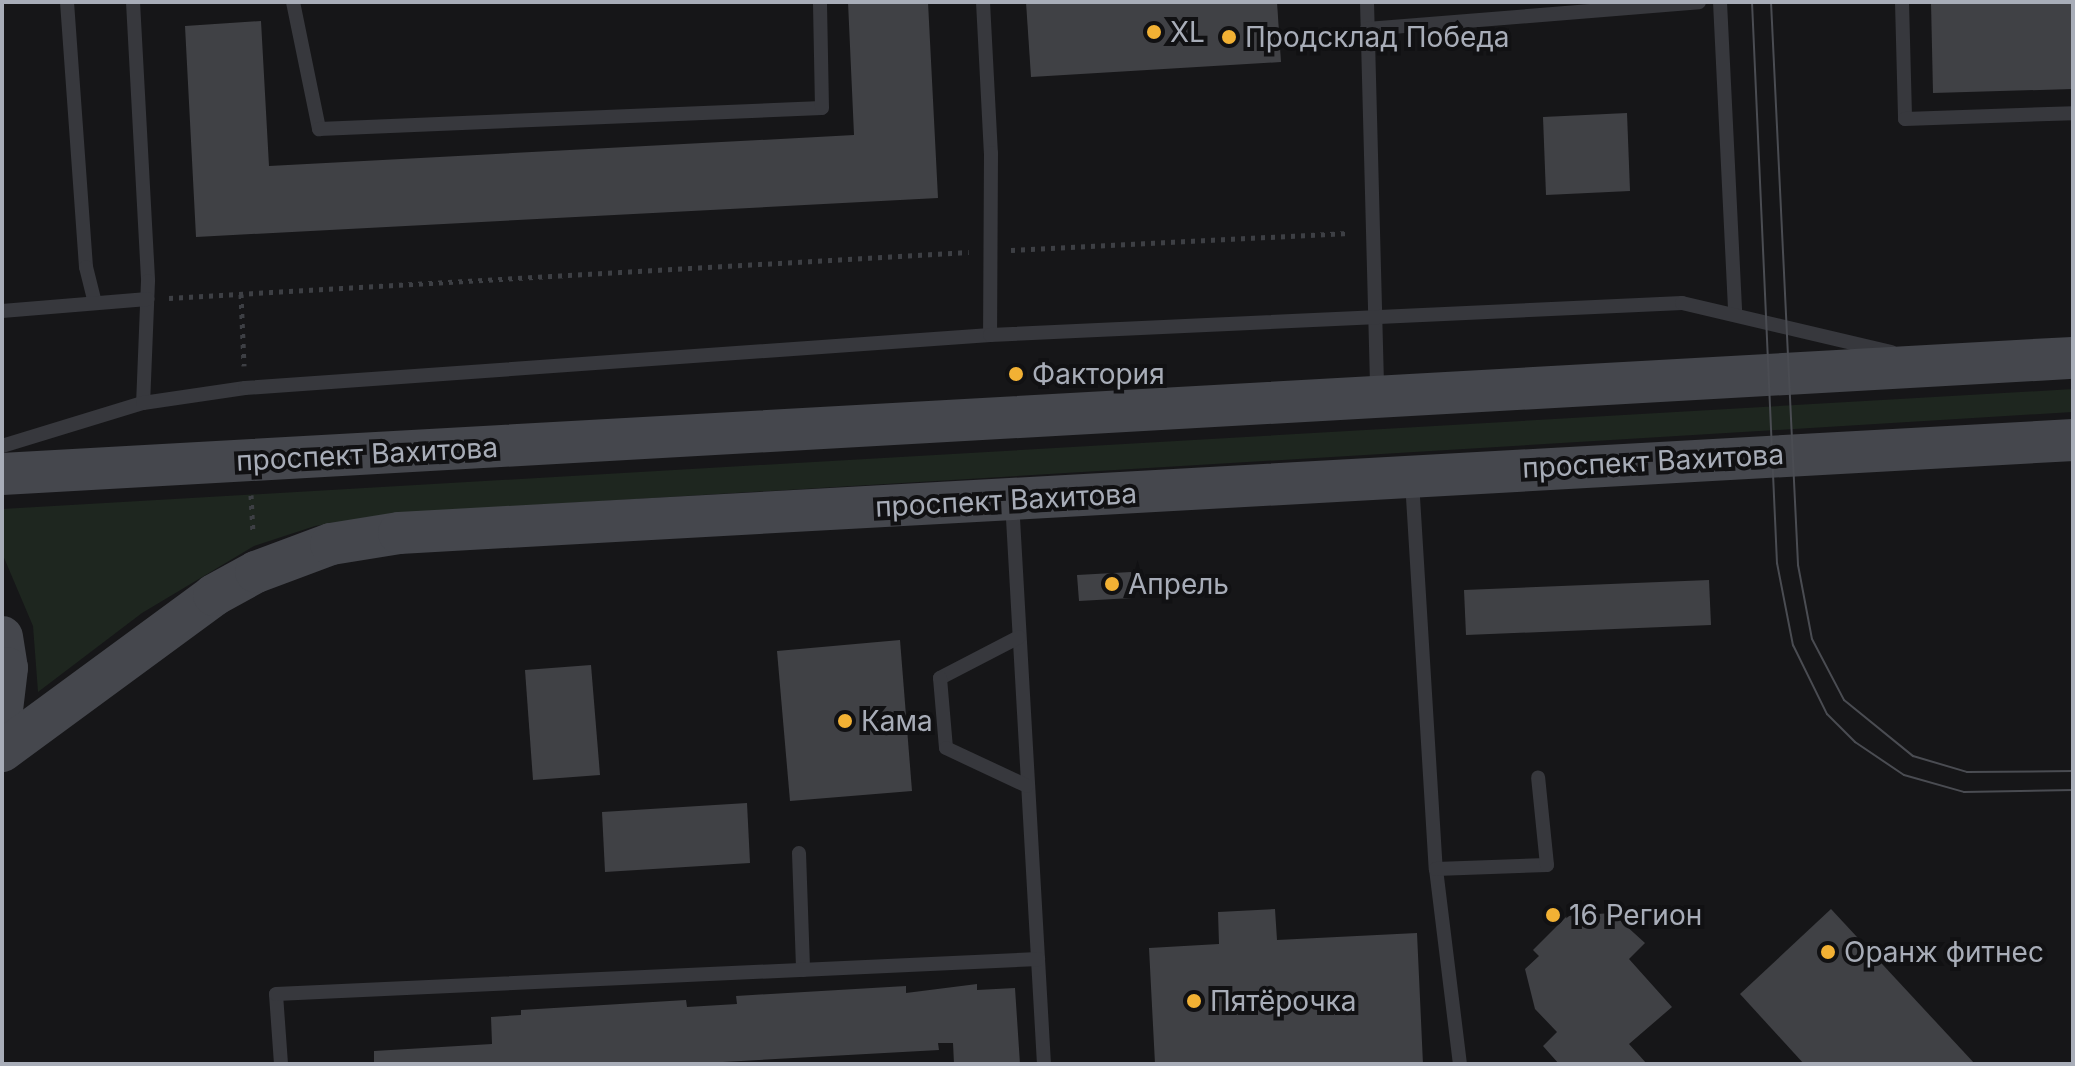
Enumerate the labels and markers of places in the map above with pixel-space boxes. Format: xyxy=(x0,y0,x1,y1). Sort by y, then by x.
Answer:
place label: XL xyxy=(1170,15,1205,49)
place label: Продсклад Победа xyxy=(1245,20,1510,54)
marker: XL xyxy=(1145,23,1163,41)
marker: Продсклад Победа xyxy=(1220,28,1238,46)
place label: Фактория xyxy=(1032,357,1165,391)
marker: Фактория xyxy=(1007,365,1025,383)
place label: Апрель xyxy=(1128,567,1229,601)
marker: Апрель xyxy=(1103,575,1121,593)
place label: Кама xyxy=(861,704,933,738)
marker: Кама xyxy=(836,712,854,730)
place label: 16 Регион xyxy=(1569,898,1702,932)
marker: 16 Регион xyxy=(1544,906,1562,924)
place label: Оранж фитнес xyxy=(1844,935,2044,969)
marker: Оранж фитнес xyxy=(1819,943,1837,961)
place label: Пятёрочка xyxy=(1210,984,1357,1018)
marker: Пятёрочка xyxy=(1185,992,1203,1010)

